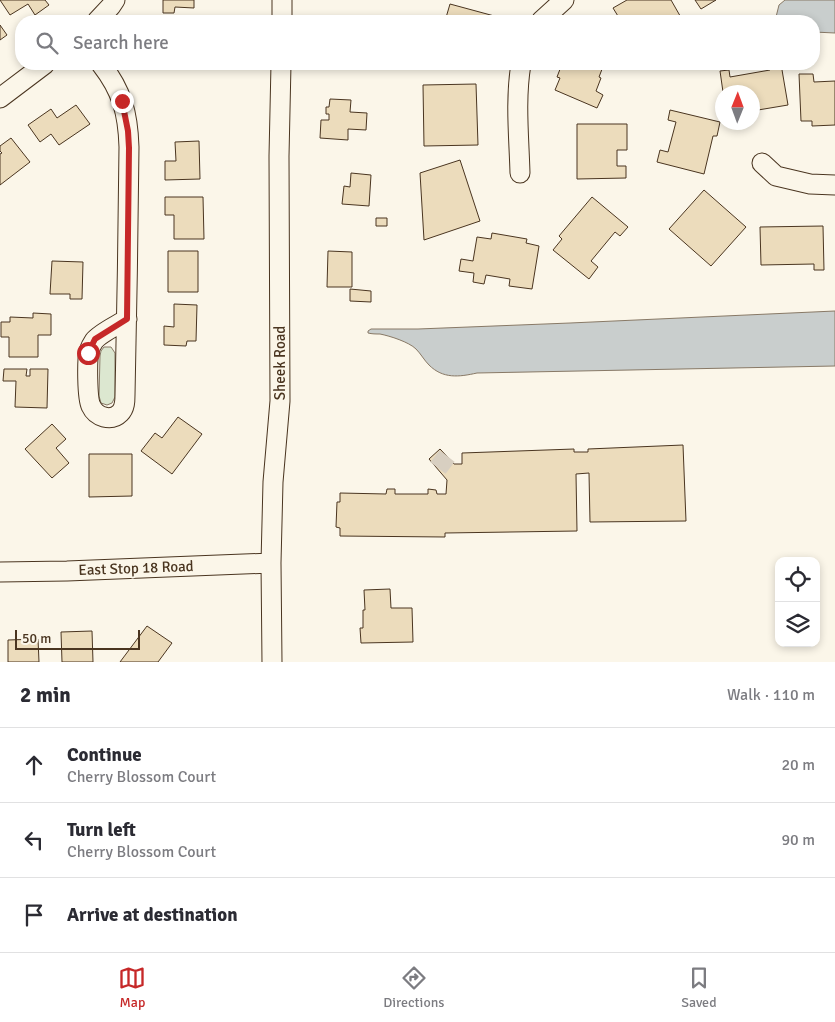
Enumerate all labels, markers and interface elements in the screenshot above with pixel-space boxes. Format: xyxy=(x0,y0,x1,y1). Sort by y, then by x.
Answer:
search box xyxy=(15,15,820,70)
icon: search xyxy=(33,29,61,57)
text: Search here xyxy=(73,31,169,55)
north arrow xyxy=(715,85,760,130)
route end xyxy=(111,90,134,113)
street label: Sheek Road xyxy=(271,326,289,400)
route start xyxy=(77,342,100,365)
street label: East Stop 18 Road xyxy=(78,557,194,579)
map controls xyxy=(775,557,820,647)
button: locate xyxy=(775,557,820,602)
button: layers xyxy=(775,602,820,647)
scale bar xyxy=(15,627,140,650)
text: 50 m xyxy=(22,630,51,647)
text: 2 min xyxy=(20,682,71,708)
text: Walk · 110 m xyxy=(727,685,815,705)
text: Continue xyxy=(67,743,142,767)
icon: ahead xyxy=(20,751,48,779)
text: 20 m xyxy=(781,755,815,775)
text: Cherry Blossom Court xyxy=(67,767,216,787)
text: Turn left xyxy=(67,818,136,842)
icon: left xyxy=(20,826,48,854)
text: 90 m xyxy=(781,830,815,850)
text: Cherry Blossom Court xyxy=(67,842,216,862)
icon: arrive xyxy=(20,901,48,929)
text: Arrive at destination xyxy=(67,903,238,927)
tab: Map xyxy=(118,964,146,1011)
tab: Directions xyxy=(383,964,444,1011)
tab: Saved xyxy=(681,964,717,1011)

